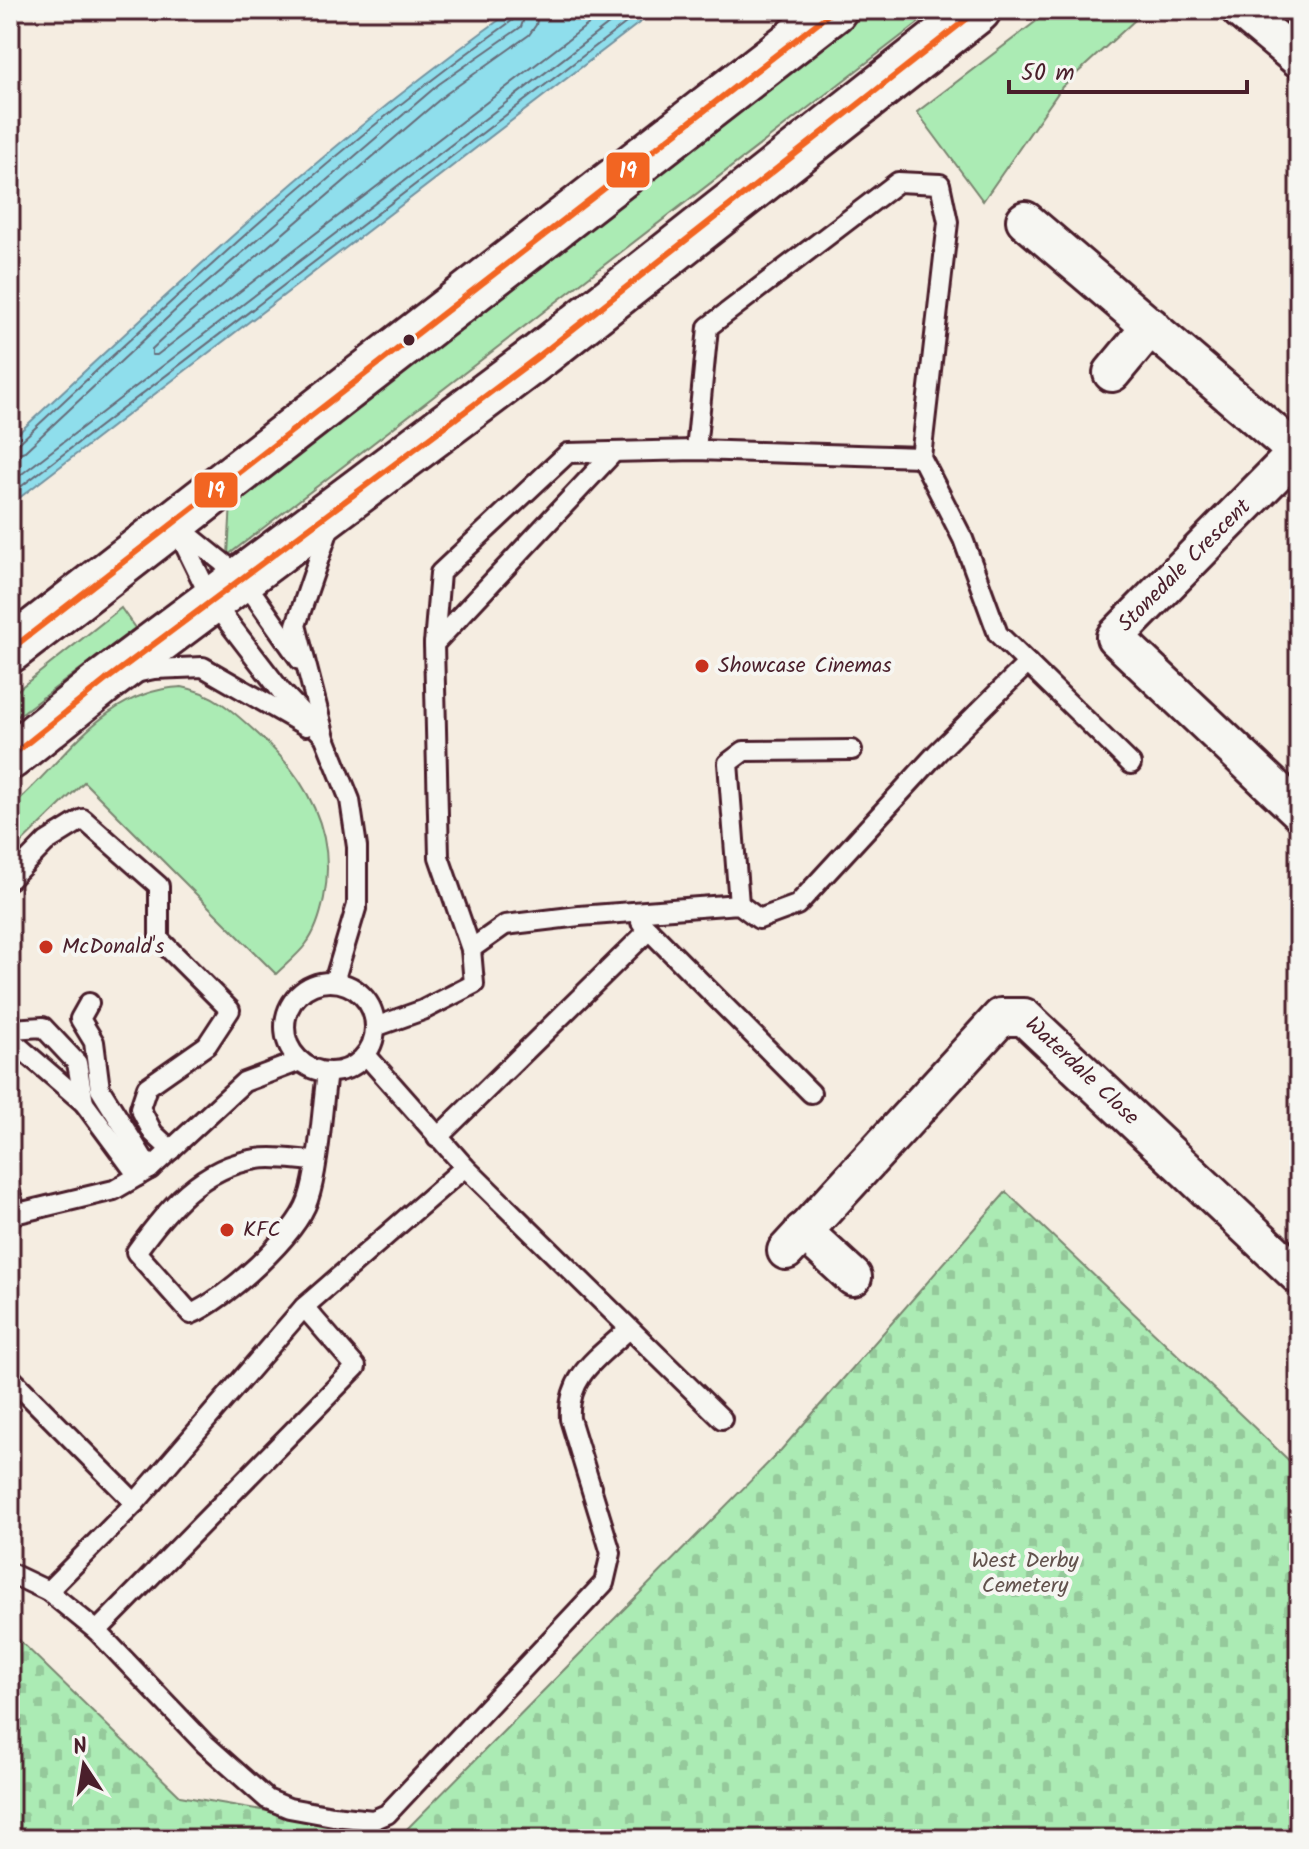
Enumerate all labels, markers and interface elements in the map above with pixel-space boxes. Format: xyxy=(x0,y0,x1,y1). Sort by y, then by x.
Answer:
scale bar xyxy=(1009,44,1247,94)
text: 50 m xyxy=(1021,54,1075,93)
line badge: 19 xyxy=(605,151,651,189)
text: 19 xyxy=(619,155,637,190)
unlabelled marker xyxy=(401,332,417,348)
line badge: 19 xyxy=(193,471,239,509)
text: 19 xyxy=(207,475,225,510)
street label: Stonedale Crescent xyxy=(1110,491,1260,641)
place label: Showcase Cinemas xyxy=(718,649,892,684)
marker: Showcase Cinemas xyxy=(693,657,711,675)
place label: McDonald's xyxy=(62,930,165,965)
marker: McDonald's xyxy=(37,938,55,956)
street label: Waterdale Close xyxy=(1016,1008,1147,1134)
place label: KFC xyxy=(243,1213,281,1248)
marker: KFC xyxy=(218,1221,236,1239)
park label: West Derby Cemetery xyxy=(971,1544,1079,1604)
north arrow xyxy=(44,1725,124,1805)
text: N xyxy=(70,1729,91,1766)

